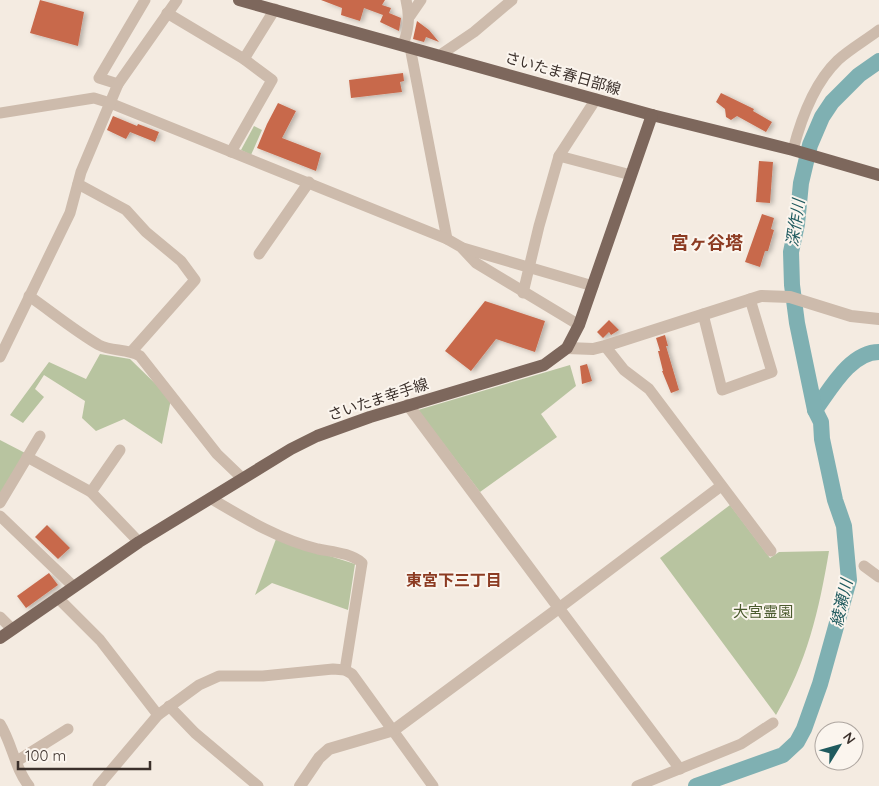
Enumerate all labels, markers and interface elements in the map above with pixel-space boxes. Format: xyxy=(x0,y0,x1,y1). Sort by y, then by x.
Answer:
street label: さいたま春日部線 xyxy=(503,47,623,99)
water label: 深作川 xyxy=(782,196,809,248)
district label: 宮ヶ谷塔 xyxy=(671,231,743,254)
street label: さいたま幸手線 xyxy=(325,374,431,424)
district label: 東宮下三丁目 xyxy=(406,570,502,590)
water label: 綾瀬川 xyxy=(826,575,857,629)
park label: 大宮霊園 xyxy=(733,602,793,621)
north arrow xyxy=(814,721,864,771)
text: N xyxy=(839,729,860,748)
scale bar xyxy=(18,738,150,770)
text: 100 m xyxy=(25,746,66,765)

